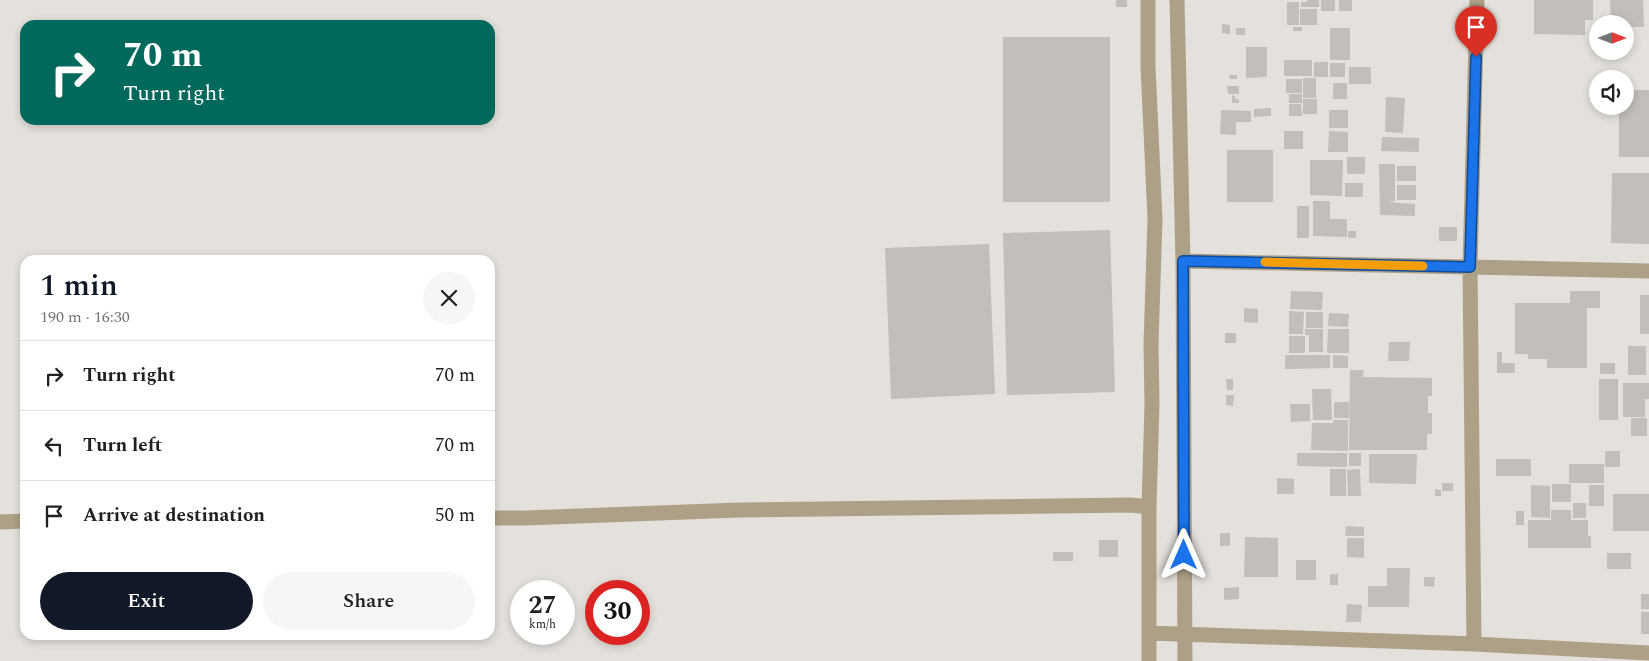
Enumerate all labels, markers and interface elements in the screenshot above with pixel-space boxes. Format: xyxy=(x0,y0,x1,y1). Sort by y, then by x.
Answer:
pin xyxy=(1455,6,1497,57)
icon: arrive xyxy=(1462,13,1490,41)
north arrow xyxy=(1589,15,1634,60)
map controls xyxy=(1589,15,1634,115)
text: 70 m xyxy=(123,29,203,82)
icon: right xyxy=(40,40,105,105)
button: sound xyxy=(1589,70,1634,115)
text: Turn right xyxy=(123,77,225,110)
text: 1 min xyxy=(40,263,118,309)
button: close xyxy=(423,272,475,324)
text: 190 m · 16:30 xyxy=(40,305,130,329)
text: Turn right xyxy=(83,361,176,390)
text: 70 m xyxy=(435,361,475,390)
icon: right xyxy=(40,362,68,390)
text: Turn left xyxy=(83,431,162,460)
text: 70 m xyxy=(435,431,475,460)
icon: left xyxy=(40,432,68,460)
text: Arrive at destination xyxy=(83,501,265,530)
text: 50 m xyxy=(435,501,475,530)
icon: arrive xyxy=(40,502,68,530)
position arrow xyxy=(1157,528,1209,580)
button: Exit xyxy=(40,572,253,630)
button: Share xyxy=(263,572,475,630)
speed limit sign: 30 xyxy=(585,580,650,645)
text: 27 xyxy=(528,587,557,625)
text: km/h xyxy=(529,615,556,634)

